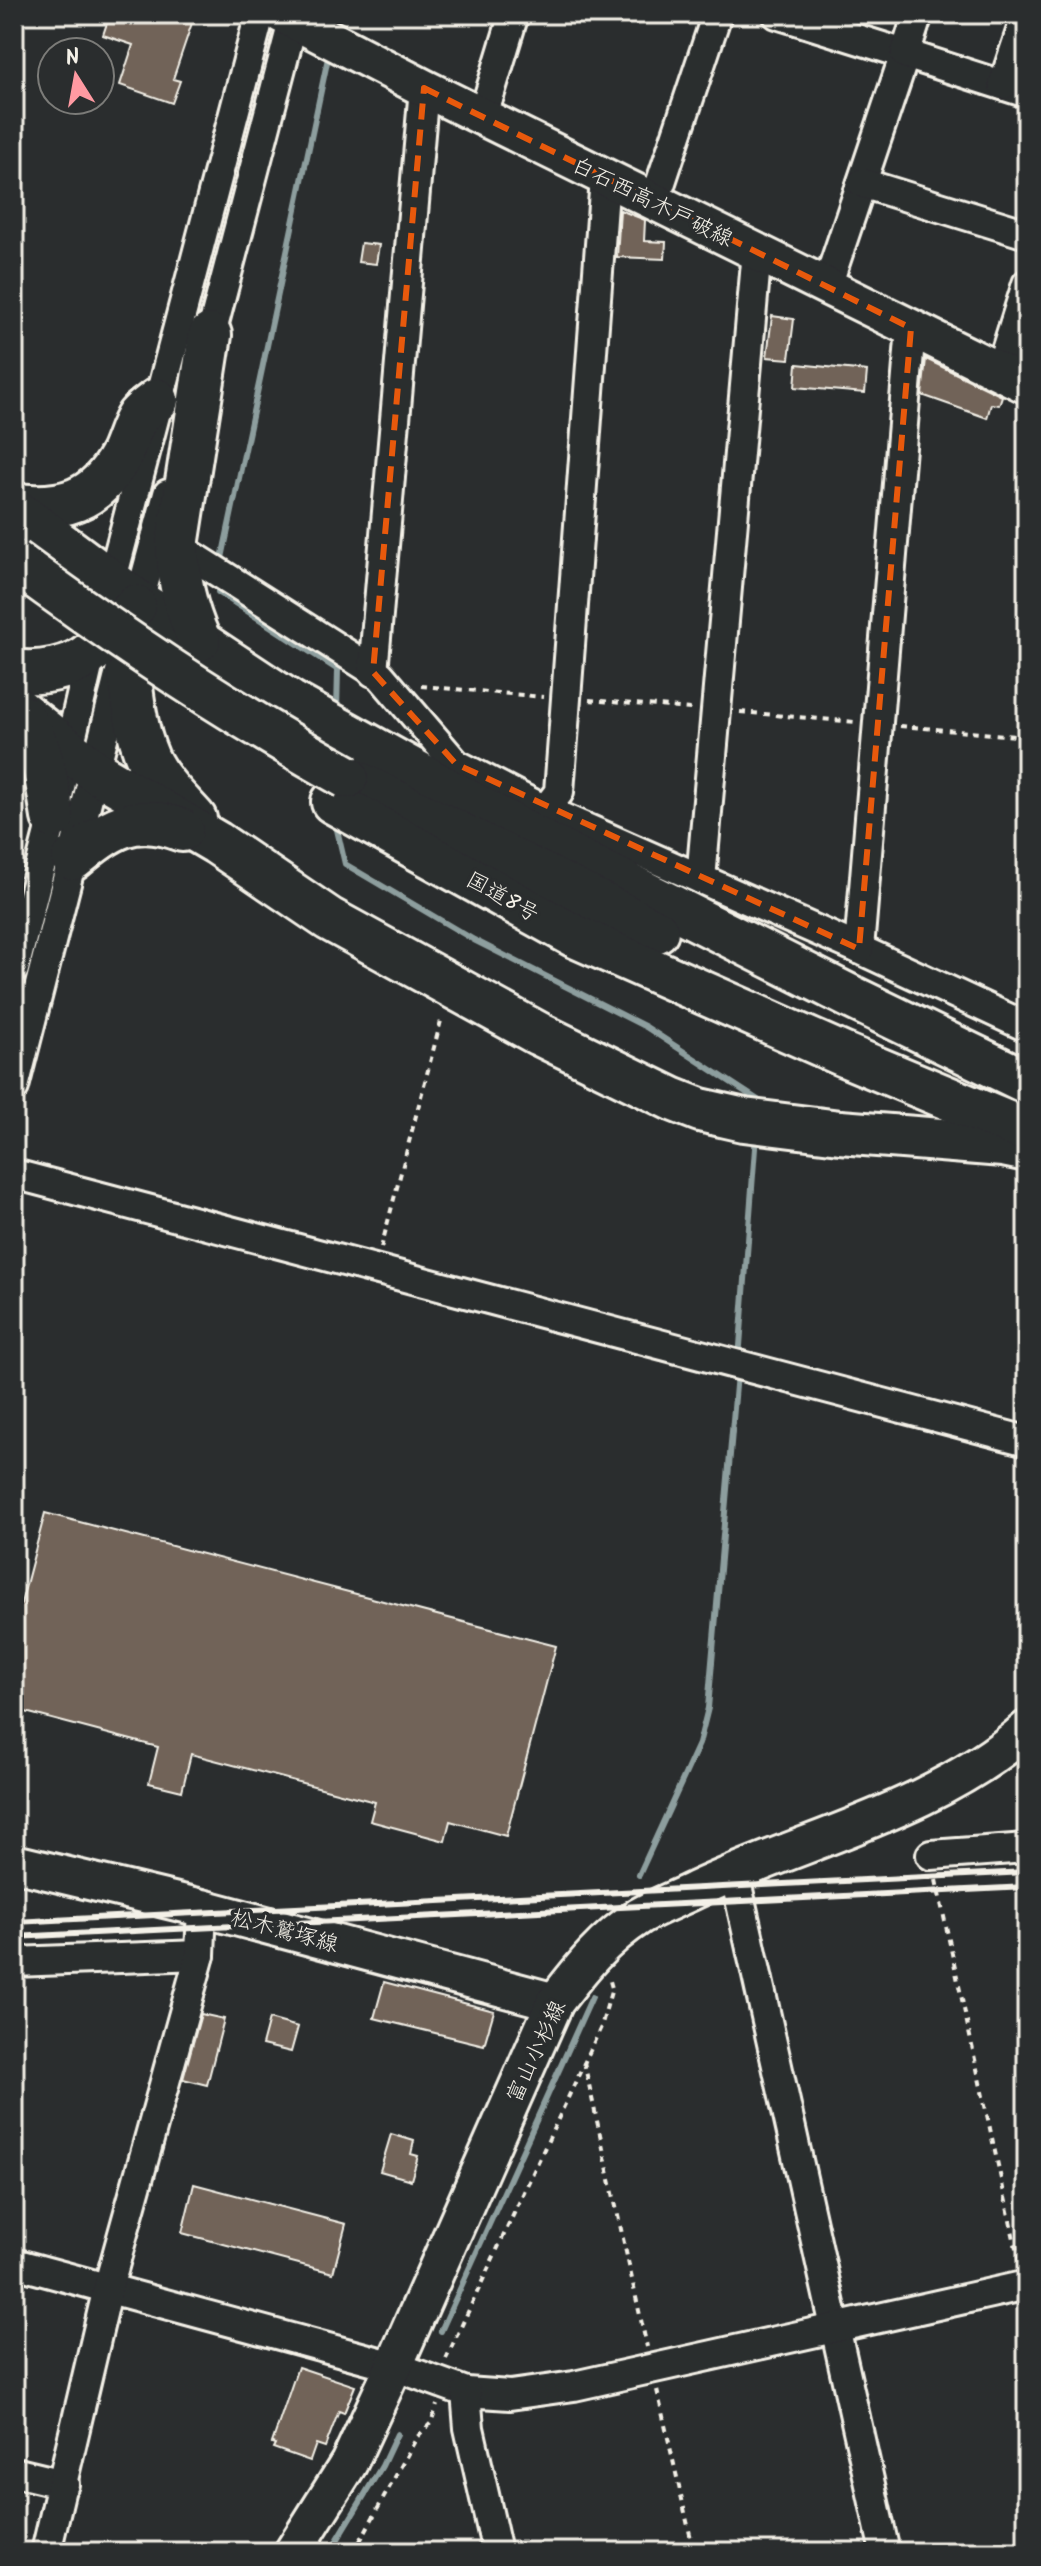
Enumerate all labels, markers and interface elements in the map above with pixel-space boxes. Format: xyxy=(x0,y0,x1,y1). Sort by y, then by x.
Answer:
north arrow xyxy=(36,36,116,116)
text: N xyxy=(63,40,83,77)
street label: 白石西高木戸破線 xyxy=(565,149,739,258)
street label: 国道8号 xyxy=(459,864,545,933)
street label: 松木鷲塚線 xyxy=(227,1901,342,1964)
street label: 富山小杉線 xyxy=(498,1995,576,2109)

